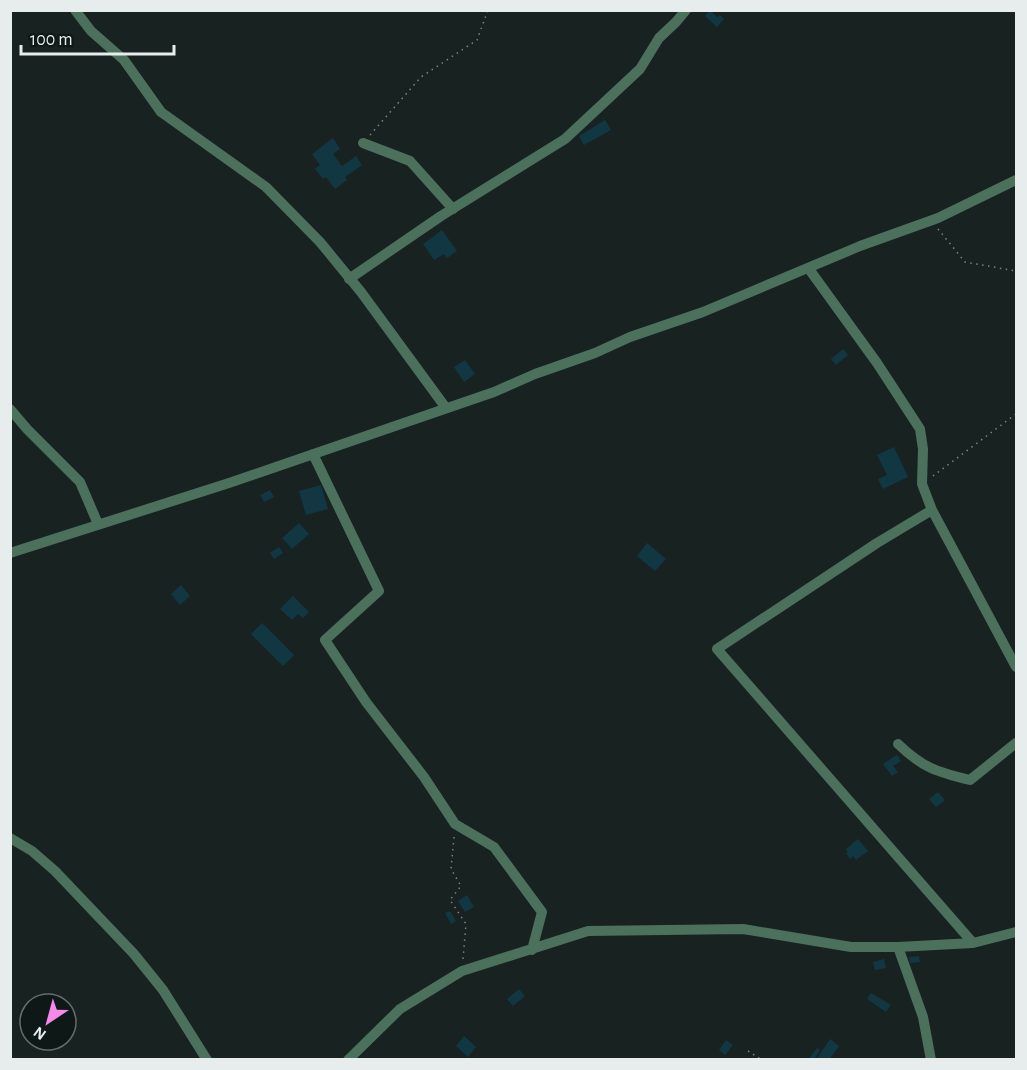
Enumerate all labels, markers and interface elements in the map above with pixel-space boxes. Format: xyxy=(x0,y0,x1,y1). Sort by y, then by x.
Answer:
scale bar xyxy=(21,18,174,56)
text: 100 m xyxy=(30,31,73,49)
north arrow xyxy=(18,992,78,1052)
text: N xyxy=(31,1024,49,1043)

